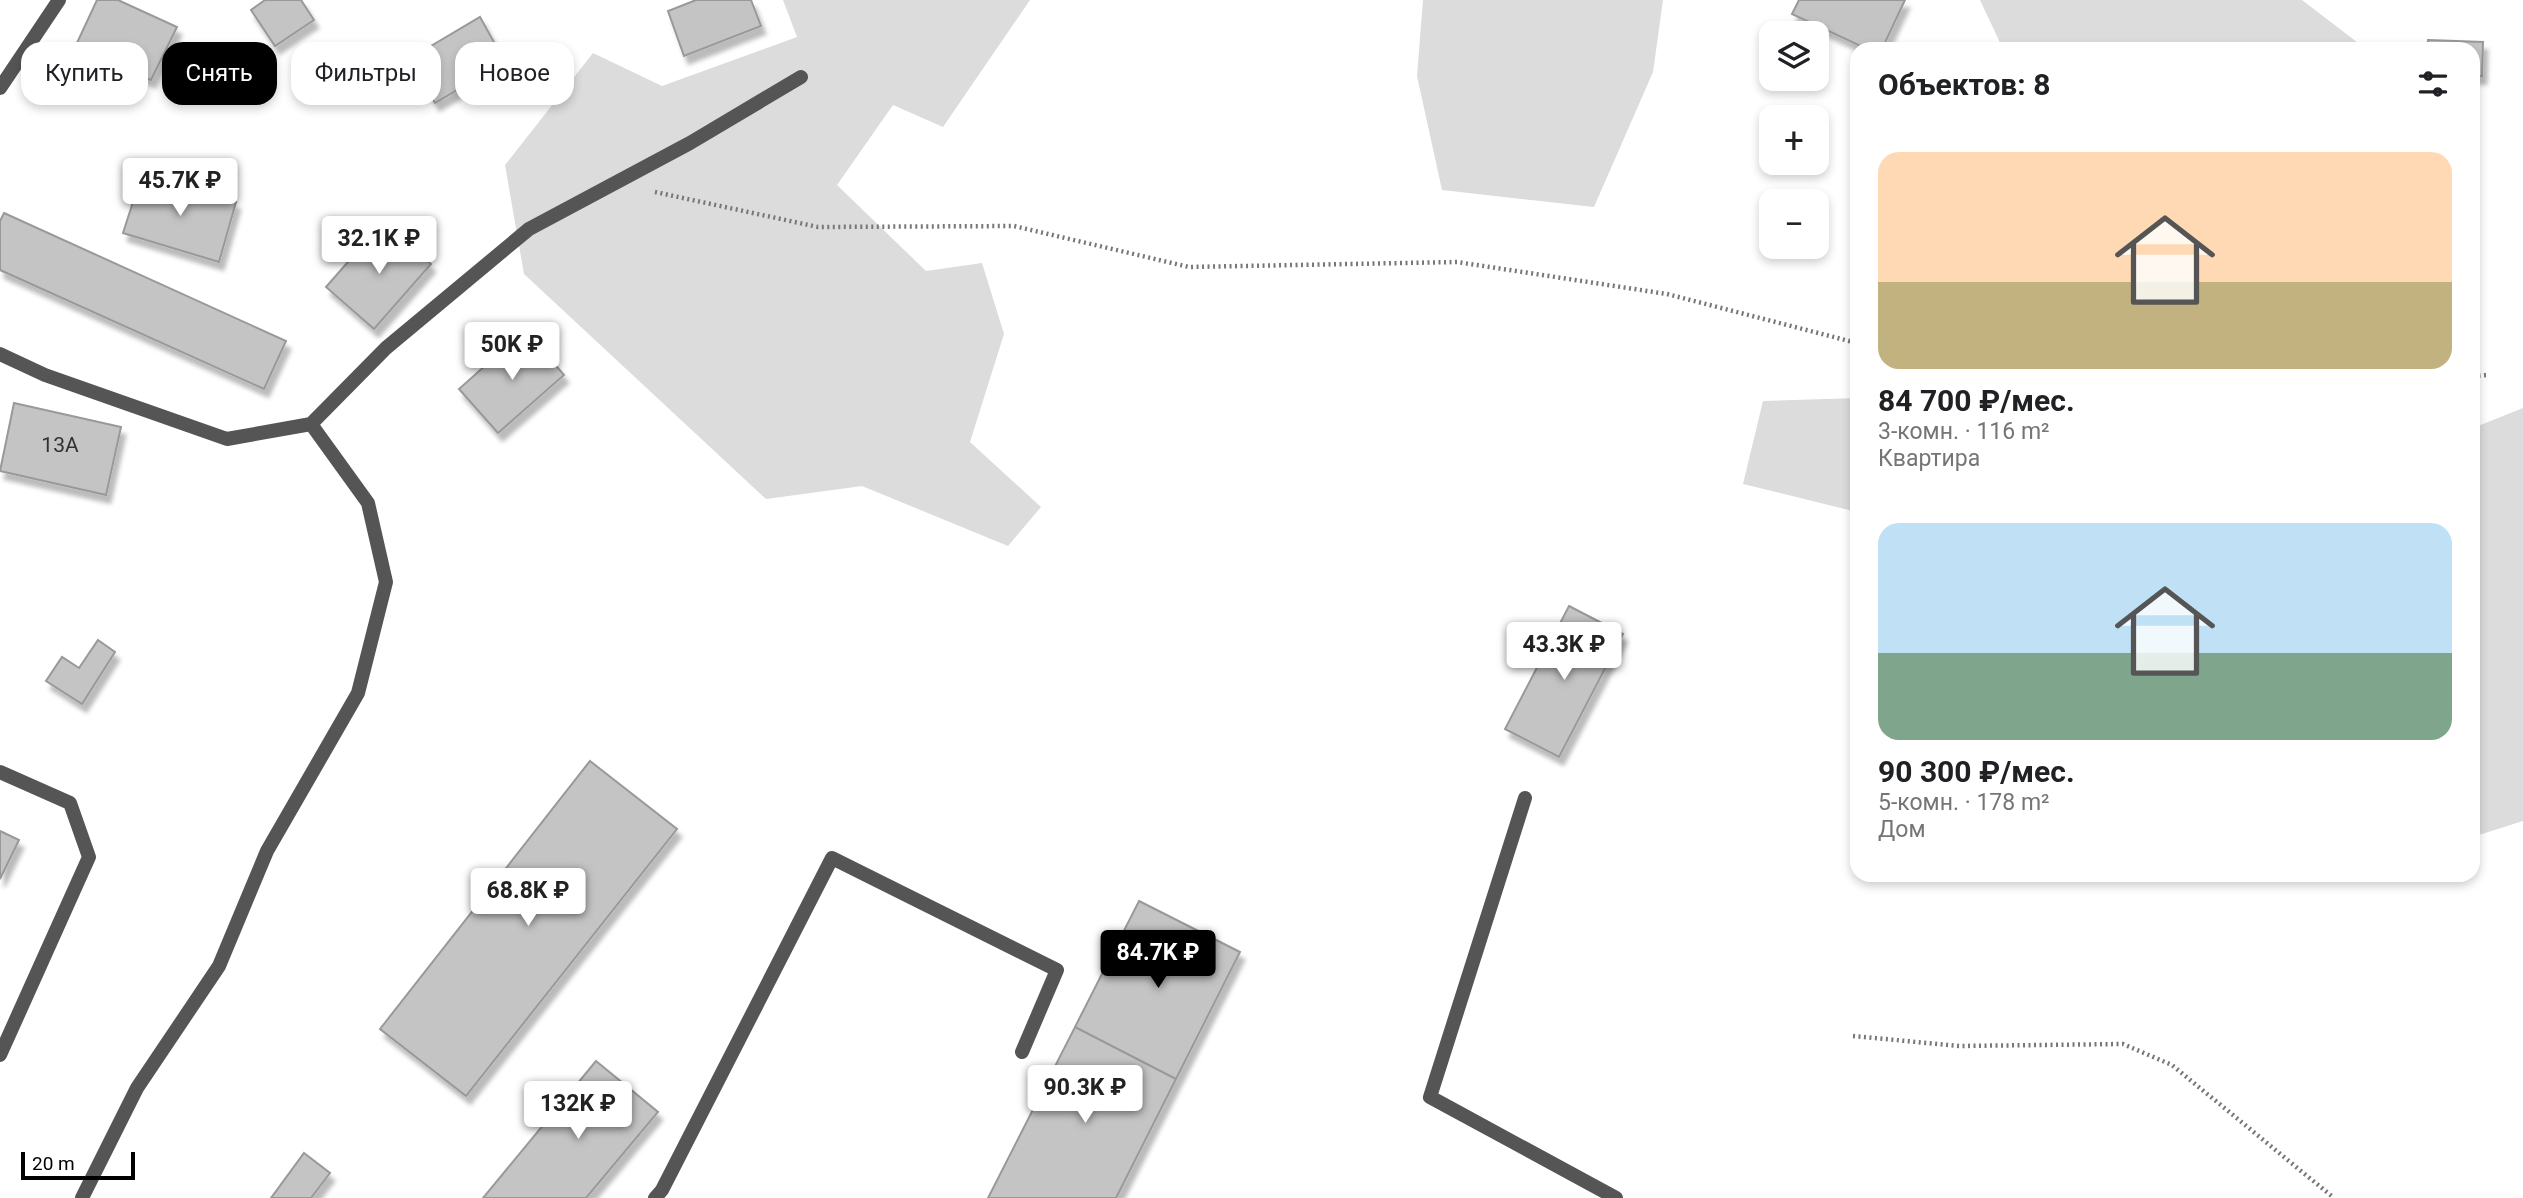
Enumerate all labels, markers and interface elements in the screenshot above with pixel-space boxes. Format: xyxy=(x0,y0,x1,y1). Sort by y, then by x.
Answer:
map controls xyxy=(1759,21,1829,259)
button: layers xyxy=(1759,21,1829,91)
chip: Купить xyxy=(21,42,148,105)
chip: Снять xyxy=(162,42,277,105)
chip: Фильтры xyxy=(291,42,441,105)
chip: Новое xyxy=(455,42,574,105)
icon: filters xyxy=(2414,65,2452,103)
text: Объектов: 8 xyxy=(1878,67,2050,102)
button: + xyxy=(1759,105,1829,175)
pin: 45.7K ₽ xyxy=(115,158,245,218)
text: 45.7K ₽ xyxy=(139,167,221,194)
button: − xyxy=(1759,189,1829,259)
icon: home xyxy=(2102,197,2228,323)
pin: 32.1K ₽ xyxy=(314,216,444,276)
text: 32.1K ₽ xyxy=(338,225,420,252)
pin: 50K ₽ xyxy=(463,322,561,382)
text: 50K ₽ xyxy=(481,331,543,358)
text: 84 700 ₽/мес. xyxy=(1878,383,2075,418)
text: 3-комн. · 116 m² xyxy=(1878,418,2050,445)
house number: 13А xyxy=(41,433,79,457)
text: Квартира xyxy=(1878,445,1980,472)
icon: home xyxy=(2102,568,2228,694)
pin: 43.3K ₽ xyxy=(1499,622,1629,682)
text: 43.3K ₽ xyxy=(1523,631,1605,658)
text: 90 300 ₽/мес. xyxy=(1878,754,2075,789)
text: 5-комн. · 178 m² xyxy=(1878,789,2050,816)
text: Дом xyxy=(1878,816,1925,843)
pin: 68.8K ₽ xyxy=(463,869,593,928)
text: 68.8K ₽ xyxy=(487,877,569,904)
pin: 84.7K ₽ xyxy=(1093,930,1223,990)
text: 84.7K ₽ xyxy=(1117,939,1199,966)
pin: 90.3K ₽ xyxy=(1020,1066,1150,1125)
text: 90.3K ₽ xyxy=(1044,1074,1126,1101)
pin: 132K ₽ xyxy=(521,1082,635,1141)
text: 132K ₽ xyxy=(540,1090,616,1117)
scale bar xyxy=(21,1149,135,1181)
text: 20 m xyxy=(32,1152,75,1175)

